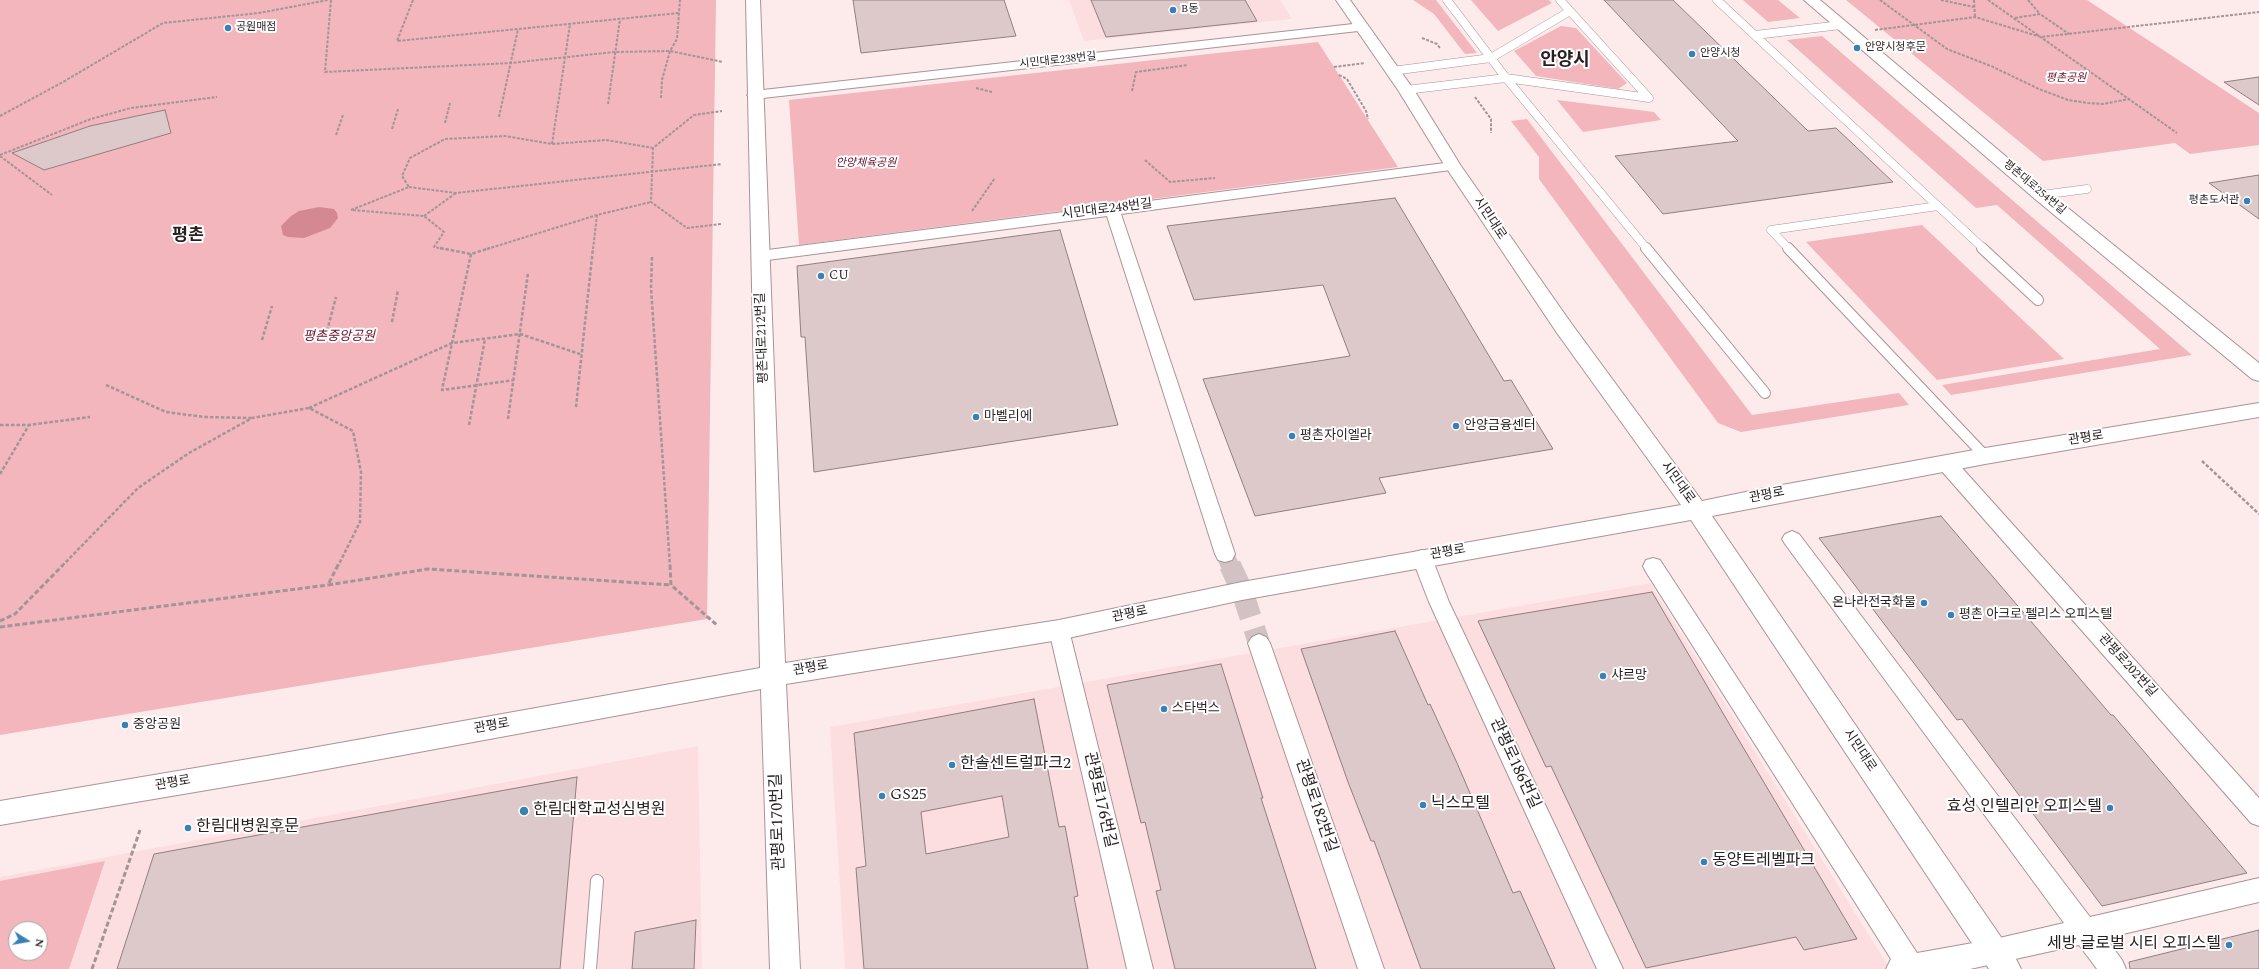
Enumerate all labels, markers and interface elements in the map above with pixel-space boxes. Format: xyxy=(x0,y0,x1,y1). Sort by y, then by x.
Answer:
place label: B동 xyxy=(1181,3,1198,17)
marker: B동 xyxy=(1168,5,1178,15)
place label: 공원매점 xyxy=(236,21,276,35)
marker: 공원매점 xyxy=(223,23,233,33)
place label: 안양시청후문 xyxy=(1865,41,1926,55)
marker: 안양시청후문 xyxy=(1852,43,1862,53)
place label: 안양시청 xyxy=(1700,47,1740,61)
marker: 안양시청 xyxy=(1687,49,1697,59)
street label: 시민대로238번길 xyxy=(1019,50,1097,72)
district label: 안양시 xyxy=(1540,50,1590,72)
park label: 평촌공원 xyxy=(2046,72,2086,86)
park label: 안양체육공원 xyxy=(836,157,896,171)
street label: 평촌대로254번길 xyxy=(2000,158,2068,218)
place label: 평촌도서관 xyxy=(2188,194,2239,208)
street label: 시민대로 xyxy=(1469,195,1509,243)
marker: 평촌도서관 xyxy=(2242,196,2252,206)
street label: 시민대로248번길 xyxy=(1061,197,1153,223)
district label: 평촌 xyxy=(172,227,204,247)
place label: CU xyxy=(829,268,849,284)
marker: CU xyxy=(816,271,826,281)
street label: 평촌대로212번길 xyxy=(754,292,772,384)
park label: 평촌중앙공원 xyxy=(303,329,375,345)
place label: 마벨리에 xyxy=(984,409,1032,425)
marker: 마벨리에 xyxy=(971,412,981,422)
place label: 안양금융센터 xyxy=(1464,418,1536,434)
marker: 안양금융센터 xyxy=(1451,421,1461,431)
place label: 평촌자이엘라 xyxy=(1300,428,1372,444)
street label: 관평로 xyxy=(2067,428,2105,450)
marker: 평촌자이엘라 xyxy=(1287,431,1297,441)
street label: 시민대로 xyxy=(1657,459,1697,507)
street label: 관평로 xyxy=(1748,485,1786,507)
street label: 관평로 xyxy=(1429,542,1467,564)
place label: 온나라전국화물 xyxy=(1832,595,1916,611)
marker: 온나라전국화물 xyxy=(1919,598,1929,608)
street label: 관평로 xyxy=(1111,604,1149,626)
place label: 평촌 아크로 펠리스 오피스텔 xyxy=(1959,607,2112,623)
marker: 평촌 아크로 펠리스 오피스텔 xyxy=(1946,610,1956,620)
street label: 관평로202번길 xyxy=(2095,631,2159,701)
street label: 관평로 xyxy=(792,658,830,680)
place label: 샤르망 xyxy=(1611,668,1647,684)
marker: 샤르망 xyxy=(1598,671,1608,681)
place label: 스타벅스 xyxy=(1172,701,1220,717)
marker: 스타벅스 xyxy=(1159,704,1169,714)
street label: 관평로 xyxy=(473,716,511,738)
street label: 관평로186번길 xyxy=(1485,716,1543,812)
place label: 중앙공원 xyxy=(133,717,181,733)
marker: 중앙공원 xyxy=(120,720,130,730)
street label: 시민대로 xyxy=(1839,727,1879,775)
street label: 관평로176번길 xyxy=(1079,750,1119,850)
place label: 한솔센트럴파크2 xyxy=(960,755,1071,775)
street label: 관평로182번길 xyxy=(1290,757,1340,855)
marker: 한솔센트럴파크2 xyxy=(947,760,957,770)
street label: 관평로 xyxy=(154,773,192,795)
street label: 관평로170번길 xyxy=(768,773,790,871)
place label: GS25 xyxy=(890,786,927,806)
marker: GS25 xyxy=(877,791,887,801)
place label: 닉스모텔 xyxy=(1431,795,1490,815)
place label: 효성 인텔리안 오피스텔 xyxy=(1947,798,2102,818)
marker: 닉스모텔 xyxy=(1418,800,1428,810)
place label: 한림대학교성심병원 xyxy=(533,801,665,821)
marker: 효성 인텔리안 오피스텔 xyxy=(2105,803,2115,813)
marker: 한림대학교성심병원 xyxy=(518,805,530,817)
place label: 한림대병원후문 xyxy=(196,818,299,838)
marker: 한림대병원후문 xyxy=(183,823,193,833)
place label: 동양트레벨파크 xyxy=(1712,852,1815,872)
marker: 동양트레벨파크 xyxy=(1699,857,1709,867)
north arrow xyxy=(8,921,48,961)
place label: 세방 글로벌 시티 오피스텔 xyxy=(2047,935,2221,955)
text: N xyxy=(30,937,48,949)
marker: 세방 글로벌 시티 오피스텔 xyxy=(2224,940,2234,950)

